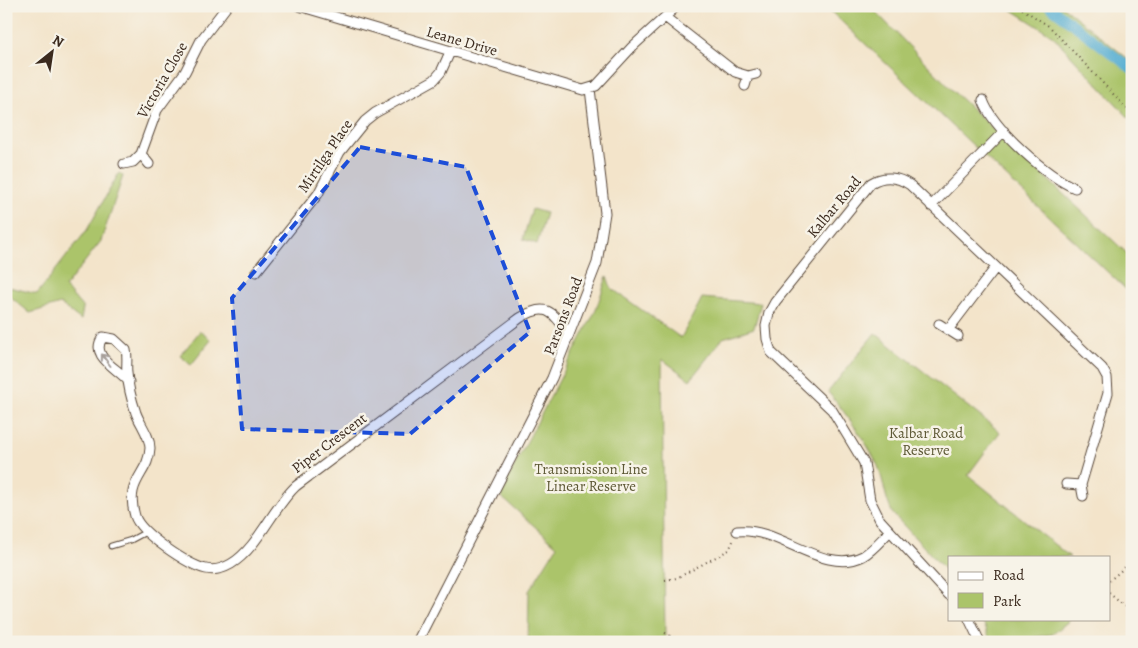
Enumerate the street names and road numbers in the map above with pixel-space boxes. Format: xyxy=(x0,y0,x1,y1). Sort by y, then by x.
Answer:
street label: Leane Drive xyxy=(424,21,500,61)
street label: Victoria Close xyxy=(132,38,192,123)
street label: Mirtilga Place xyxy=(293,115,357,197)
street label: Kalbar Road xyxy=(802,171,866,242)
street label: Parsons Road xyxy=(539,273,587,358)
street label: Piper Crescent xyxy=(287,408,371,478)

